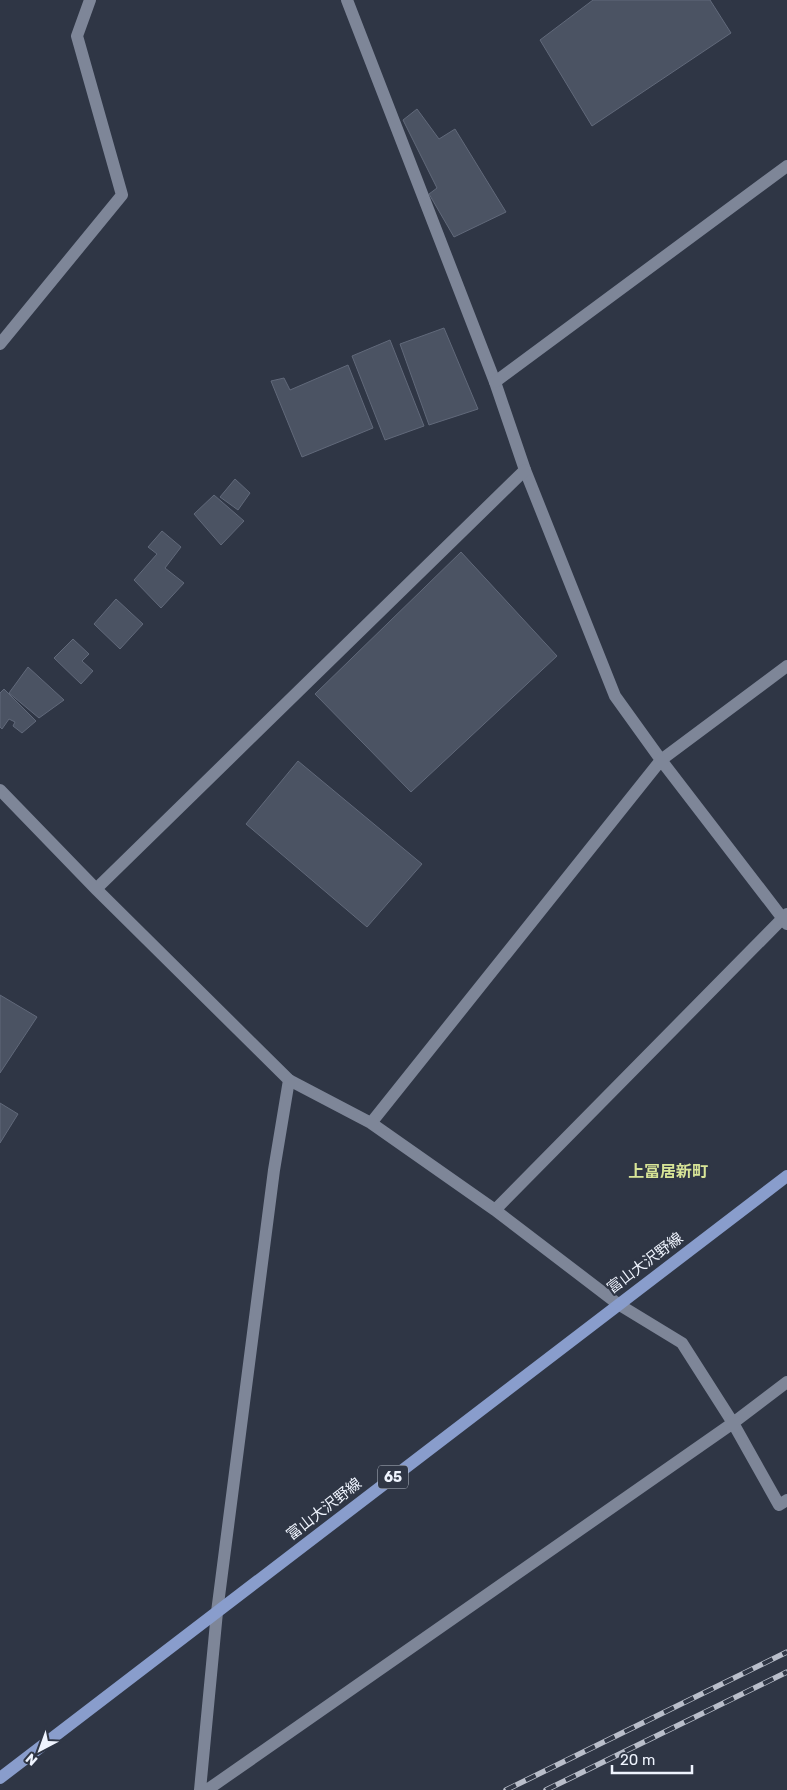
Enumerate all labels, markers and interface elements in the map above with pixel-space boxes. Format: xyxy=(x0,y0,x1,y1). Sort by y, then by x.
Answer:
district label: 上冨居新町 xyxy=(628,1162,708,1181)
street label: 富山大沢野線 xyxy=(604,1229,686,1297)
road number: 65 xyxy=(378,1465,408,1488)
street label: 富山大沢野線 xyxy=(283,1474,365,1544)
north arrow xyxy=(15,1725,65,1775)
scale bar xyxy=(612,1742,692,1774)
text: N xyxy=(22,1750,41,1769)
text: 20 m xyxy=(620,1751,655,1769)

